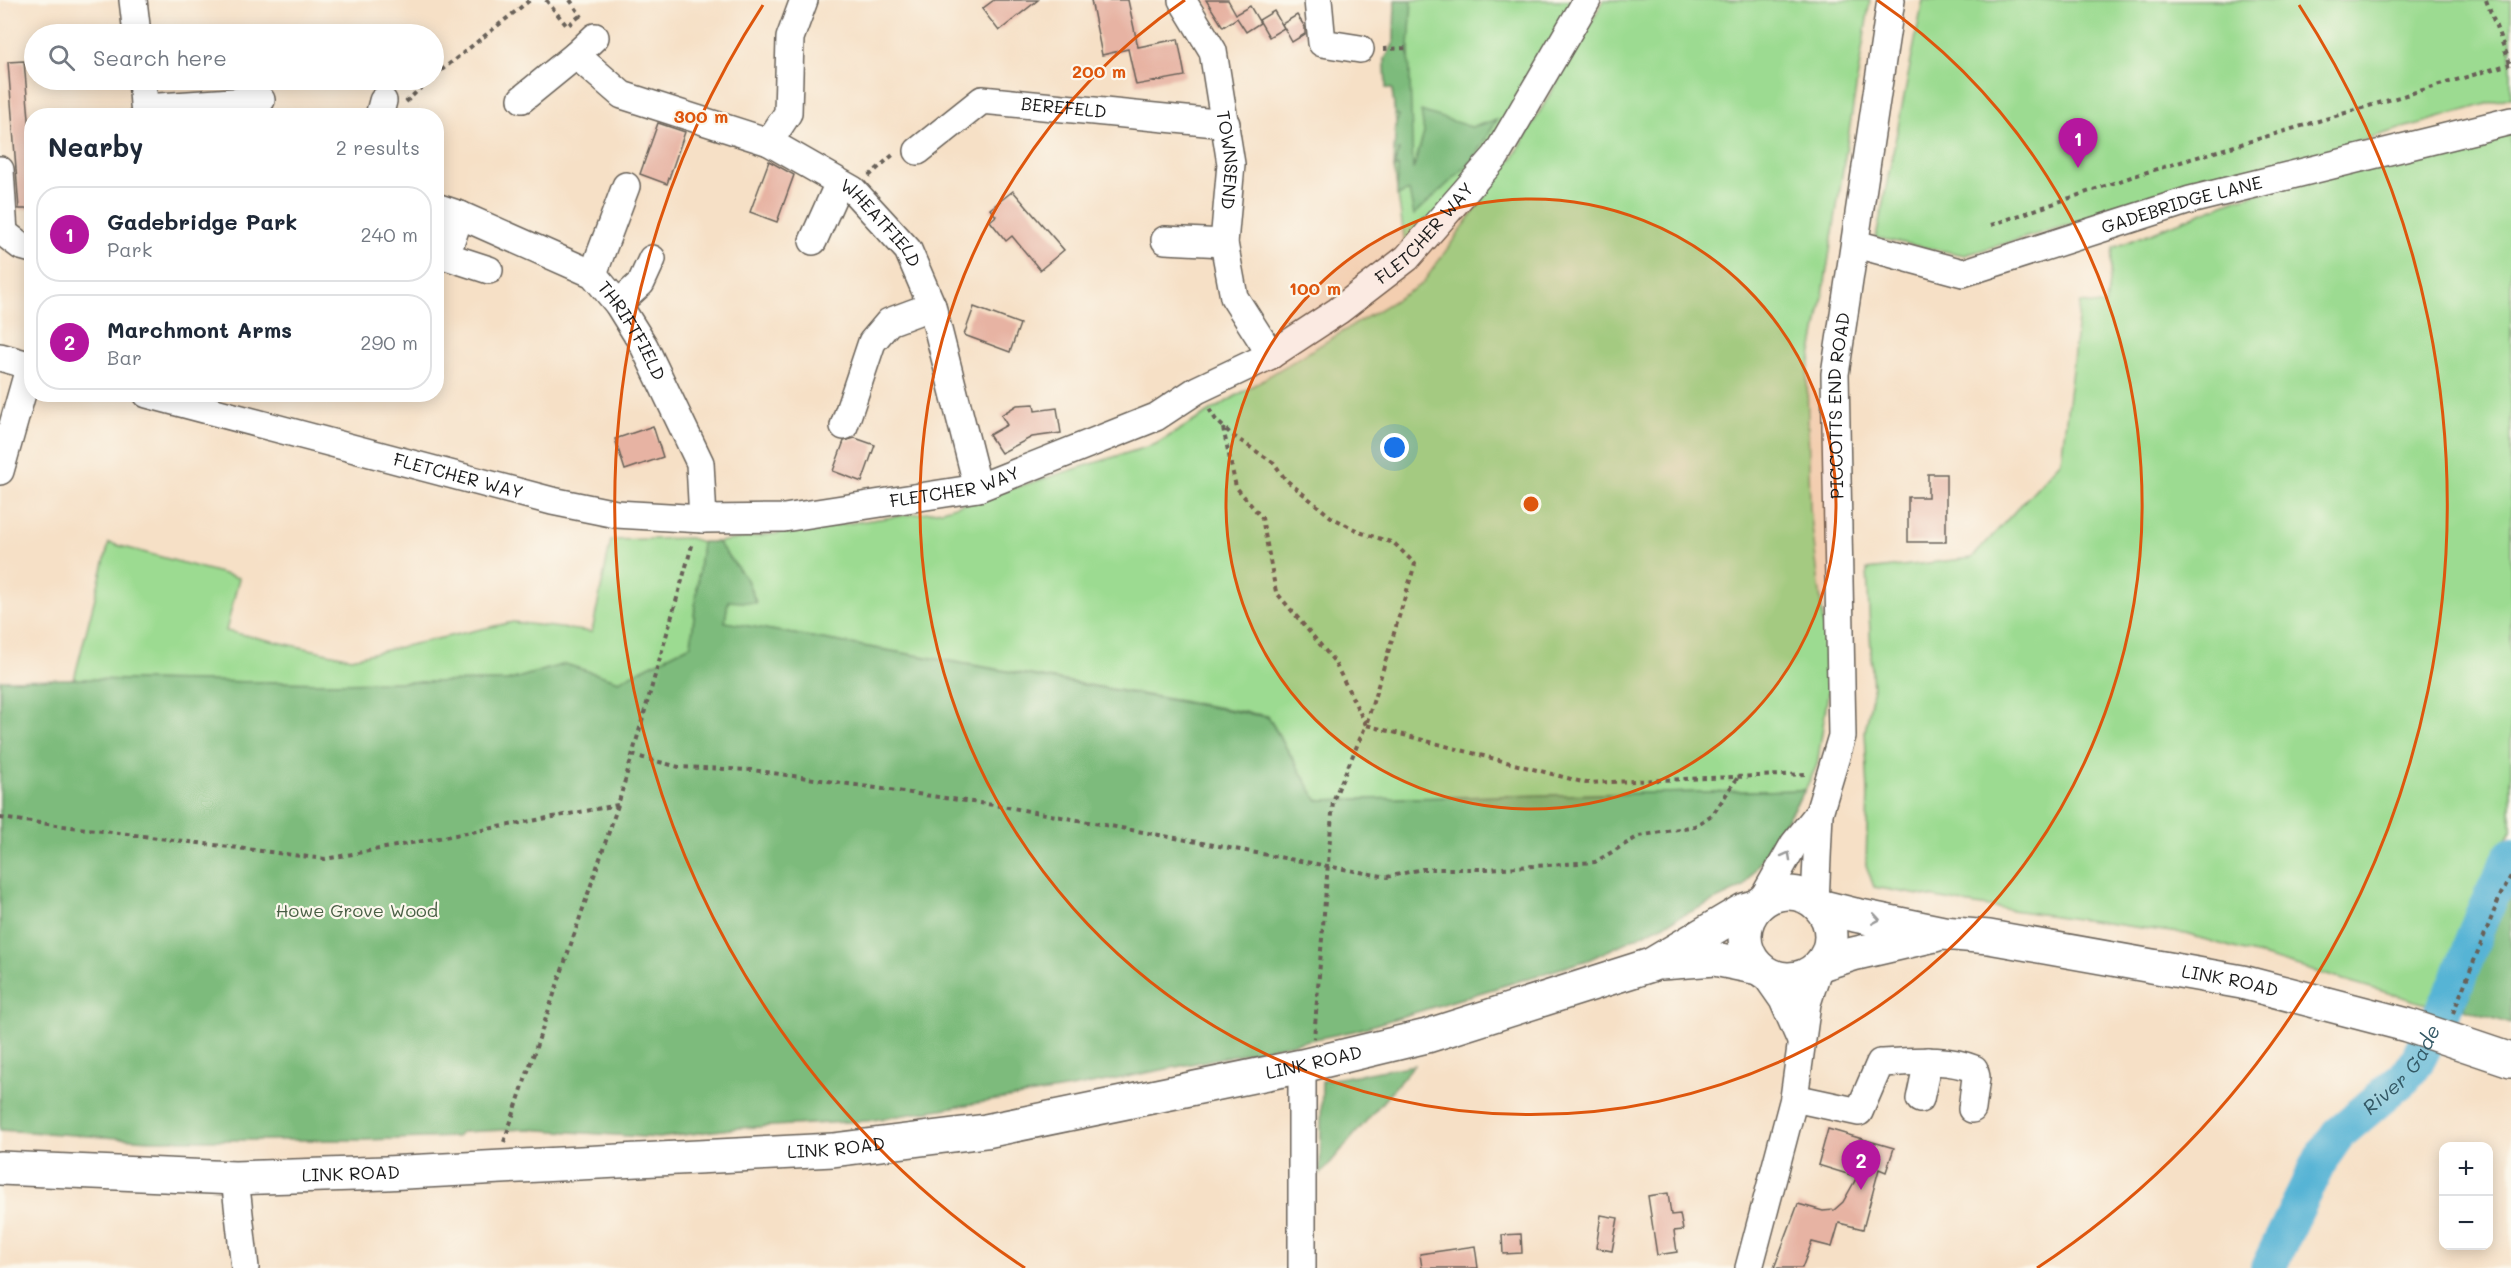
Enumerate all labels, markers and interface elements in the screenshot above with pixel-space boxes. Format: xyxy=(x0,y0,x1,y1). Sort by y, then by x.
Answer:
search box xyxy=(24,24,444,90)
icon: search xyxy=(45,41,78,74)
text: Search here xyxy=(93,43,227,72)
text: 200 m xyxy=(1072,59,1126,83)
street label: BEREFELD xyxy=(1020,91,1108,123)
text: 300 m xyxy=(674,104,728,128)
street label: TOWNSEND xyxy=(1212,109,1244,211)
pin: 1 xyxy=(2058,118,2098,168)
text: Nearby xyxy=(48,130,143,164)
text: 2 results xyxy=(336,134,420,160)
street label: GADEBRIDGE LANE xyxy=(2098,170,2264,239)
street label: WHEATFIELD xyxy=(836,172,927,270)
street label: FLETCHER WAY xyxy=(1370,177,1479,289)
text: Gadebridge Park xyxy=(107,207,297,236)
text: 1 xyxy=(65,221,74,247)
text: 240 m xyxy=(360,221,418,247)
text: Park xyxy=(107,236,152,262)
street label: THRIFTFIELD xyxy=(593,276,672,384)
text: 100 m xyxy=(1289,276,1341,300)
street label: PICCOTTS END ROAD xyxy=(1822,311,1855,499)
text: Marchmont Arms xyxy=(107,315,292,344)
text: 2 xyxy=(64,329,75,355)
text: 290 m xyxy=(360,329,418,355)
text: Bar xyxy=(107,344,142,370)
your location xyxy=(1380,433,1409,462)
street label: FLETCHER WAY xyxy=(391,447,526,504)
street label: FLETCHER WAY xyxy=(888,460,1023,513)
centre of rings xyxy=(1521,494,1541,514)
one-way arrow xyxy=(1780,852,1791,862)
park label: Howe Grove Wood xyxy=(276,898,438,922)
one-way arrow xyxy=(1871,913,1881,925)
street label: LINK ROAD xyxy=(2180,959,2281,1002)
water label: River Gade xyxy=(2356,1020,2445,1120)
street label: LINK ROAD xyxy=(1263,1039,1364,1084)
street label: LINK ROAD xyxy=(786,1131,886,1163)
pin: 2 xyxy=(1842,1140,1880,1190)
map controls xyxy=(2439,1142,2493,1250)
button: + xyxy=(2439,1142,2493,1196)
street label: LINK ROAD xyxy=(301,1159,400,1187)
button: − xyxy=(2439,1196,2493,1250)

